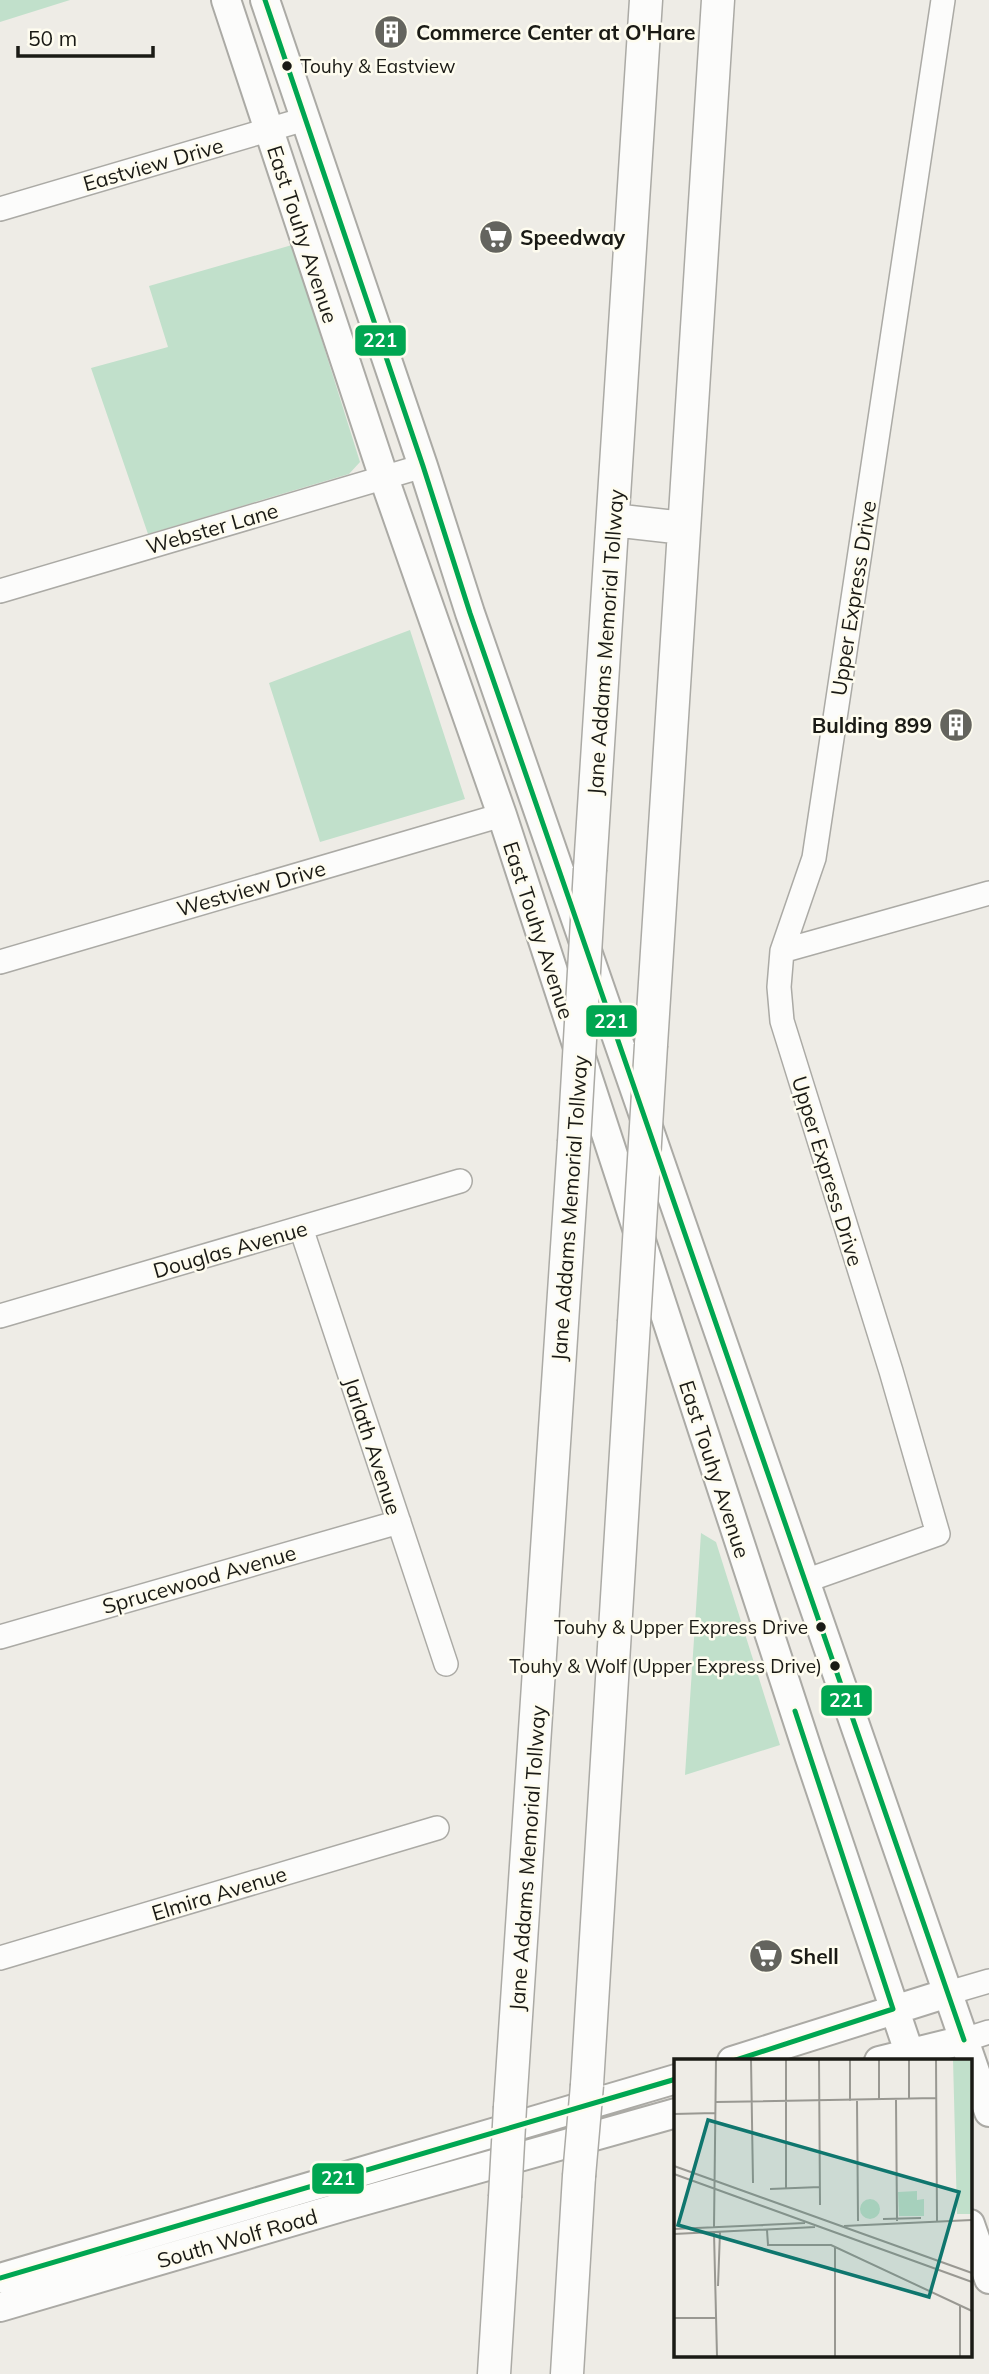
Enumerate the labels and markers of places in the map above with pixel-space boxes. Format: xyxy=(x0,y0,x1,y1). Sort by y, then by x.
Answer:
building icon: Commerce Center at O'Hare xyxy=(372,13,410,51)
place label: Commerce Center at O'Hare xyxy=(416,19,696,45)
place label: Touhy & Eastview xyxy=(300,54,456,78)
marker: Touhy & Eastview xyxy=(280,59,294,73)
supermarket icon: Speedway xyxy=(477,218,515,256)
place label: Speedway xyxy=(520,224,626,250)
building icon: Bulding 899 xyxy=(937,706,975,744)
place label: Bulding 899 xyxy=(812,712,932,738)
place label: Touhy & Upper Express Drive xyxy=(554,1615,808,1639)
marker: Touhy & Upper Express Drive xyxy=(814,1620,828,1634)
place label: Touhy & Wolf (Upper Express Drive) xyxy=(509,1654,822,1678)
marker: Touhy & Wolf (Upper Express Drive) xyxy=(828,1659,842,1673)
supermarket icon: Shell xyxy=(747,1937,785,1975)
place label: Shell xyxy=(790,1943,839,1969)

